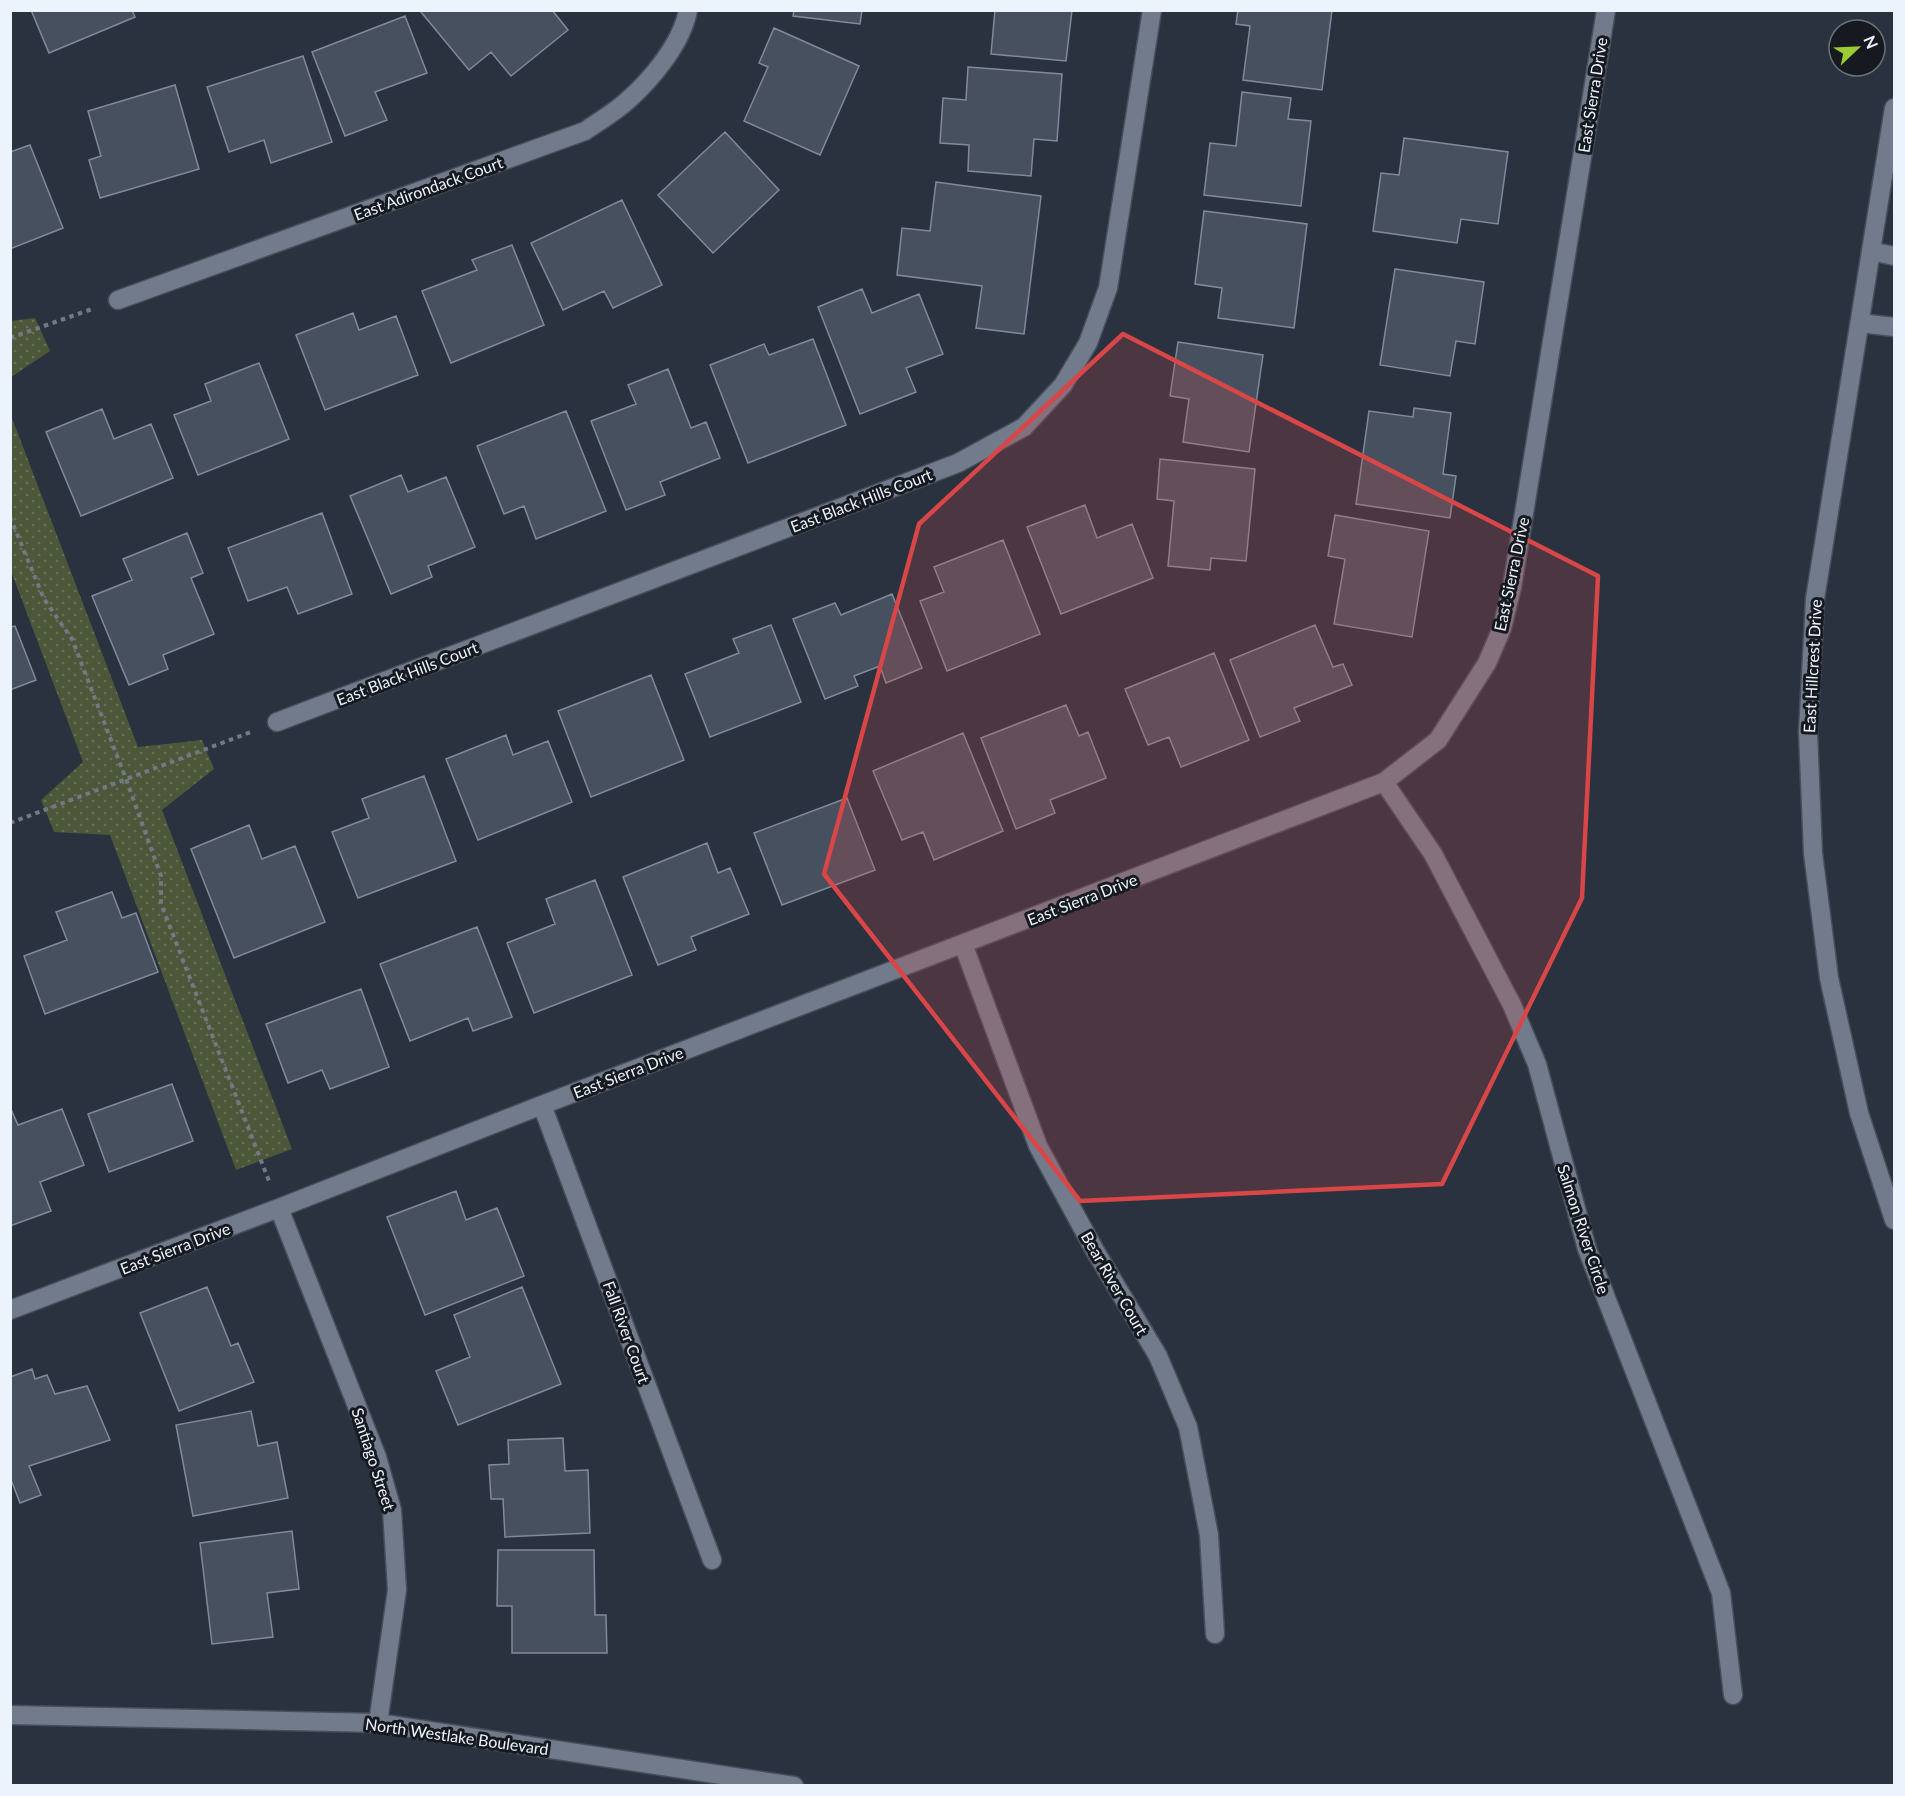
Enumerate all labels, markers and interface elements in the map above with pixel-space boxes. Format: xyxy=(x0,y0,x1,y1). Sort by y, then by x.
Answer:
north arrow xyxy=(1827,18,1887,78)
text: N xyxy=(1860,33,1882,51)
street label: East Sierra Drive xyxy=(1574,36,1610,154)
street label: East Adirondack Court xyxy=(351,152,505,224)
street label: East Black Hills Court xyxy=(787,464,935,536)
street label: East Sierra Drive xyxy=(1490,515,1532,633)
street label: East Hillcrest Drive xyxy=(1799,599,1825,733)
street label: East Black Hills Court xyxy=(333,637,481,709)
street label: East Sierra Drive xyxy=(1024,869,1140,929)
street label: East Sierra Drive xyxy=(570,1042,686,1102)
street label: Salmon River Circle xyxy=(1554,1162,1614,1296)
street label: East Sierra Drive xyxy=(117,1218,233,1278)
street label: Bear River Court xyxy=(1078,1228,1152,1338)
street label: Fall River Court xyxy=(600,1278,654,1386)
street label: Santiago Street xyxy=(348,1405,400,1513)
street label: North Westlake Boulevard xyxy=(364,1714,550,1758)

